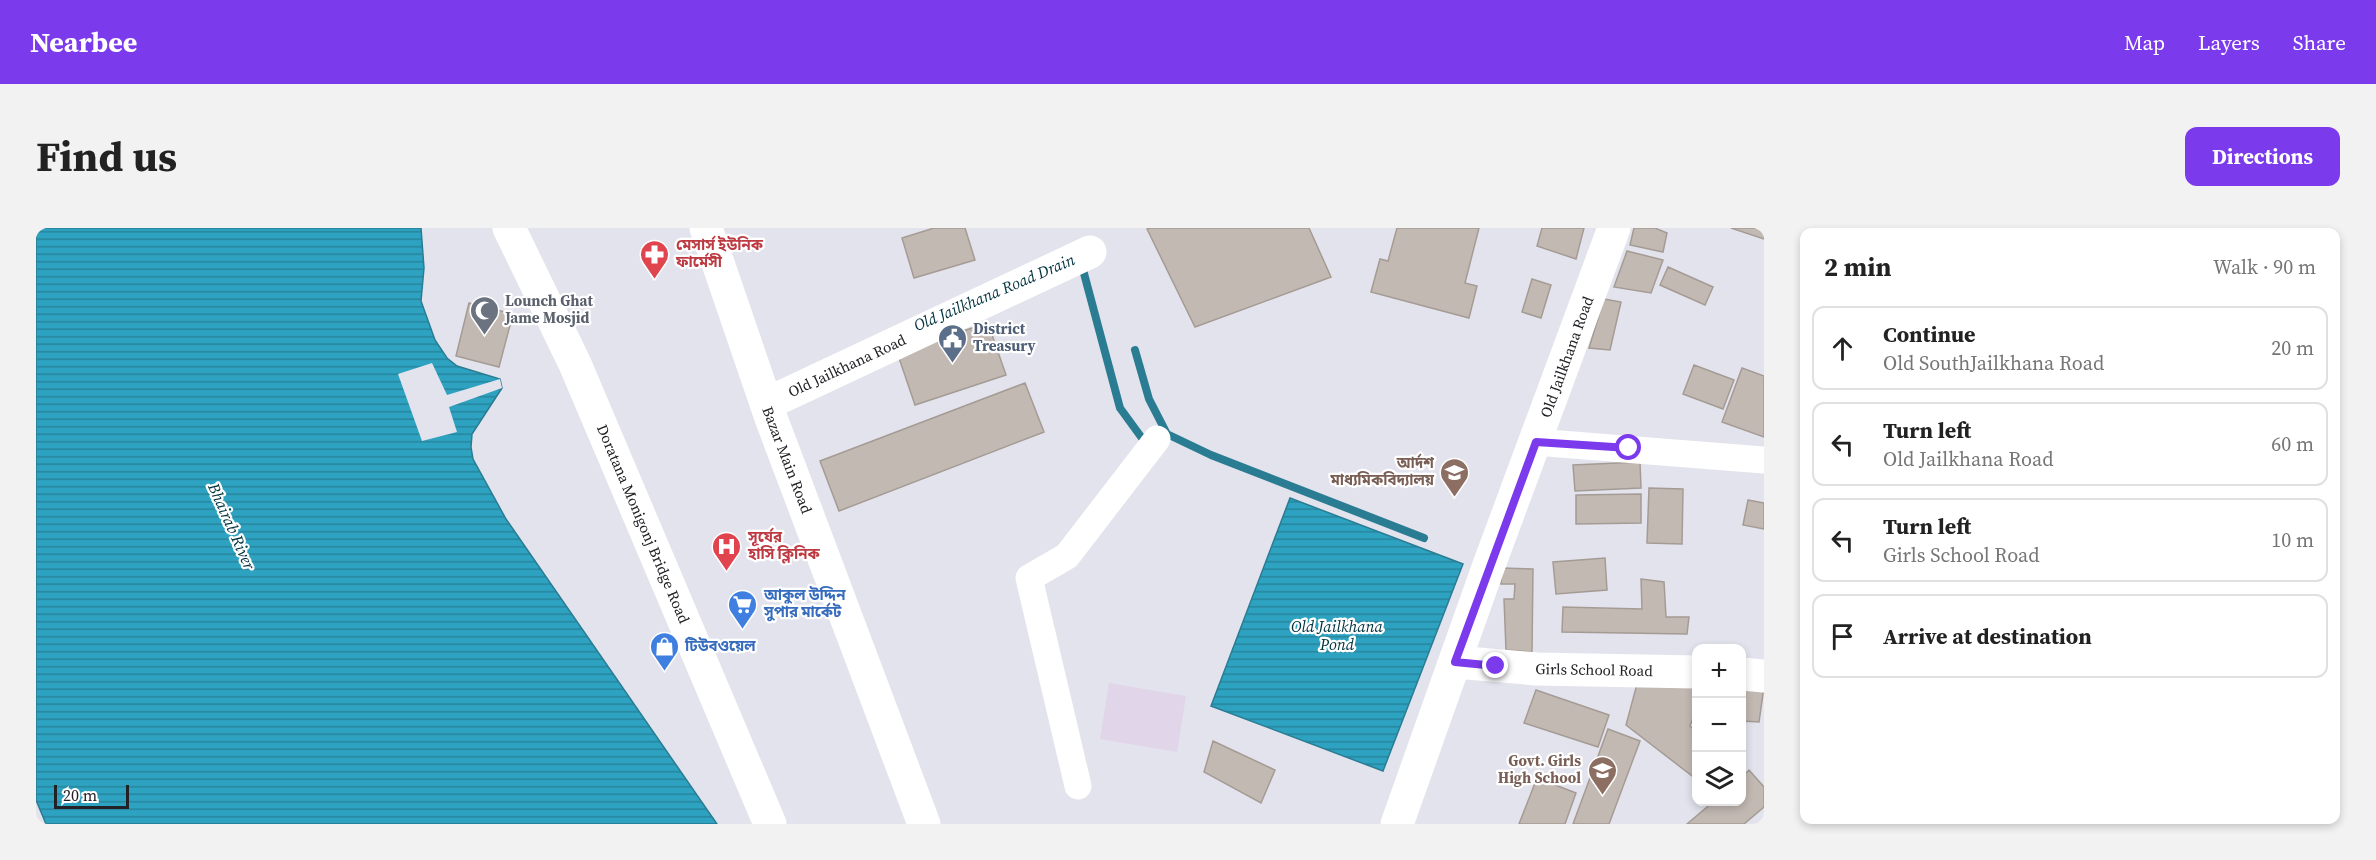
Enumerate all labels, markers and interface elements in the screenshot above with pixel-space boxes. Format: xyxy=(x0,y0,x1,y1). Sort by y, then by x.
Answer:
text: Nearbee xyxy=(30,23,137,61)
text: Map xyxy=(2124,28,2165,57)
text: Layers xyxy=(2198,28,2260,57)
text: Share xyxy=(2293,28,2346,57)
text: Find us xyxy=(36,127,177,185)
button: Directions xyxy=(2185,127,2340,186)
place label: মেসার্স ইউনিক ফার্মেসী xyxy=(675,234,764,272)
pharmacy icon: মেসার্স ইউনিক ফার্মেসী xyxy=(639,238,671,280)
water label: Old Jailkhana Road Drain xyxy=(910,248,1078,336)
text: 2 min xyxy=(1824,249,1891,285)
text: Walk · 90 m xyxy=(2213,253,2316,281)
place label: Lounch Ghat Jame Mosjid xyxy=(504,290,593,328)
street label: Old Jailkhana Road xyxy=(1535,293,1598,421)
mosque icon: Lounch Ghat Jame Mosjid xyxy=(468,294,500,336)
place label: District Treasury xyxy=(973,318,1035,356)
text: Continue xyxy=(1883,319,1976,349)
public building icon: District Treasury xyxy=(936,322,968,364)
street label: Old Jailkhana Road xyxy=(784,329,910,402)
icon: ahead xyxy=(1826,332,1859,365)
text: 20 m xyxy=(2271,334,2314,362)
text: Old SouthJailkhana Road xyxy=(1883,349,2104,377)
street label: Bazar Main Road xyxy=(757,403,818,517)
text: Turn left xyxy=(1883,415,1971,445)
street label: Doratana Monigonj Bridge Road xyxy=(592,421,695,627)
icon: left xyxy=(1826,428,1859,461)
text: 60 m xyxy=(2271,430,2314,458)
route start xyxy=(1615,434,1641,460)
text: Old Jailkhana Road xyxy=(1883,445,2053,473)
place label: আর্দশ মাধ্যমিকবিদ্যালয় xyxy=(1329,452,1435,490)
school or university icon: আর্দশ মাধ্যমিকবিদ্যালয় xyxy=(1439,456,1471,498)
water label: Bhairab River xyxy=(203,478,261,573)
text: Turn left xyxy=(1883,511,1971,541)
icon: left xyxy=(1826,524,1859,557)
place label: সূর্যের হাসি ক্লিনিক xyxy=(747,526,821,564)
text: 10 m xyxy=(2271,526,2314,554)
hospital icon: সূর্যের হাসি ক্লিনিক xyxy=(711,530,743,572)
text: Girls School Road xyxy=(1883,541,2040,569)
place label: আকুল উদ্দিন সুপার মার্কেট xyxy=(763,584,846,622)
supermarket icon: আকুল উদ্দিন সুপার মার্কেট xyxy=(727,588,759,630)
water label: Old Jailkhana Pond xyxy=(1291,615,1384,655)
icon: arrive xyxy=(1826,620,1859,653)
text: Arrive at destination xyxy=(1883,621,2092,651)
shop icon: টিউবওয়েল xyxy=(648,630,680,672)
place label: টিউবওয়েল xyxy=(684,635,756,656)
map controls xyxy=(1692,644,1746,806)
button: + xyxy=(1692,644,1746,698)
route end xyxy=(1482,652,1508,678)
street label: Girls School Road xyxy=(1535,658,1653,681)
button: − xyxy=(1692,698,1746,752)
place label: Govt. Girls High School xyxy=(1498,750,1581,788)
button: layers xyxy=(1692,752,1746,806)
school or university icon: Govt. Girls High School xyxy=(1586,754,1618,796)
scale bar xyxy=(54,782,129,810)
text: 20 m xyxy=(63,784,97,806)

